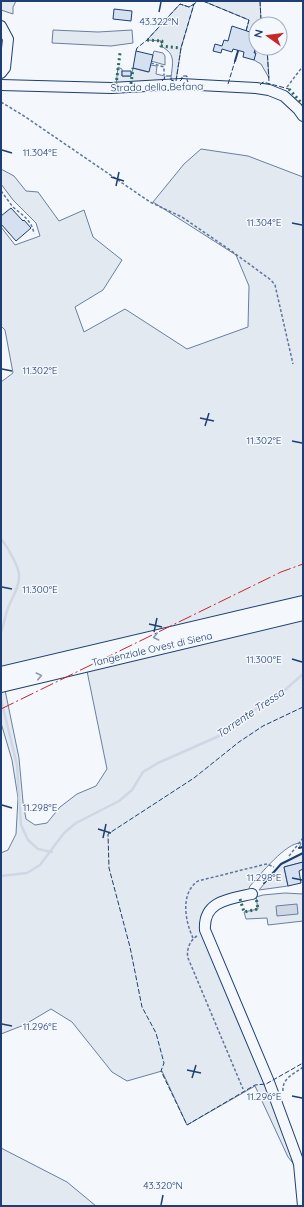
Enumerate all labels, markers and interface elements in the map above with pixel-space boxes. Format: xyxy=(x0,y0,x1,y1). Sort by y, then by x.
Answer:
text: 43.322°N xyxy=(139,15,179,28)
north arrow xyxy=(248,16,288,56)
text: N xyxy=(251,28,266,39)
street label: Strada della Befana xyxy=(111,80,203,94)
text: 11.304°E xyxy=(23,146,58,159)
text: 11.304°E xyxy=(247,216,282,229)
text: 11.302°E xyxy=(23,364,58,377)
text: 11.302°E xyxy=(247,434,282,447)
text: 11.300°E xyxy=(22,583,58,596)
street label: Tangenziale Ovest di Siena xyxy=(90,629,214,669)
one-way arrow xyxy=(153,633,159,641)
text: 11.300°E xyxy=(246,653,282,666)
one-way arrow xyxy=(36,672,42,680)
water label: Torrente Tressa xyxy=(213,684,288,741)
text: 11.298°E xyxy=(23,801,58,814)
text: 11.298°E xyxy=(247,871,282,884)
text: 11.296°E xyxy=(23,1020,58,1033)
text: 11.296°E xyxy=(247,1090,282,1103)
text: 43.320°N xyxy=(143,1179,183,1192)

